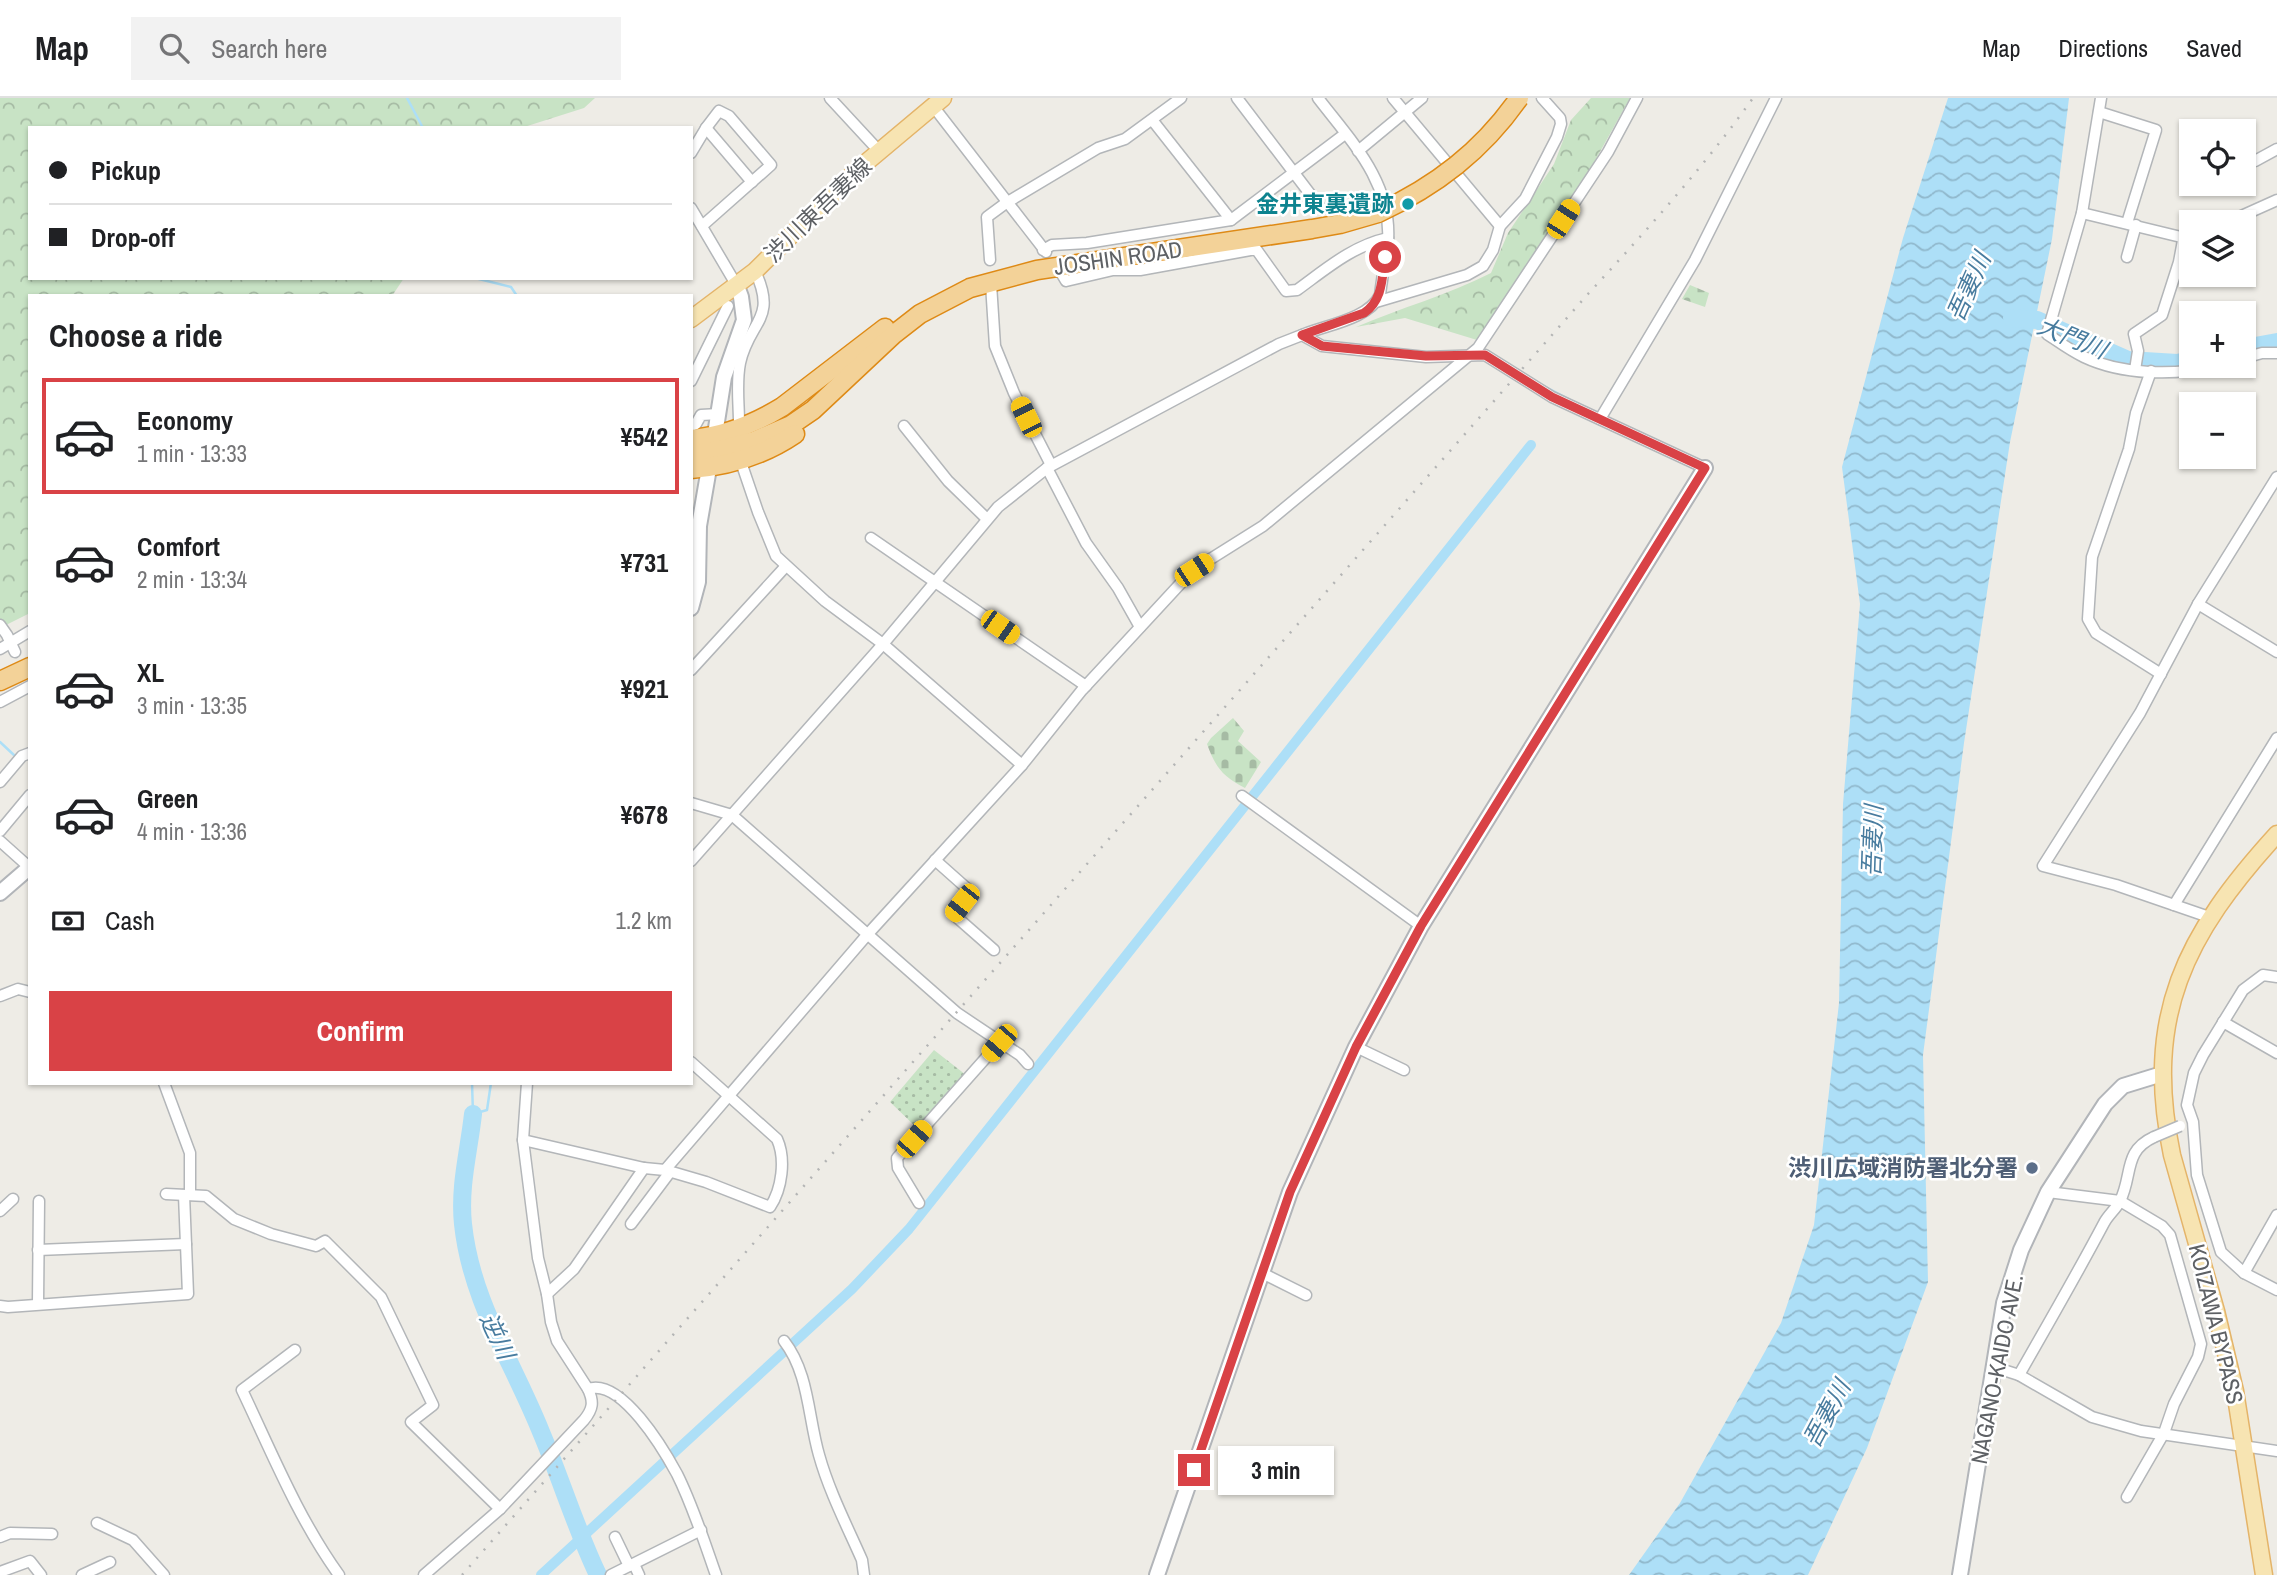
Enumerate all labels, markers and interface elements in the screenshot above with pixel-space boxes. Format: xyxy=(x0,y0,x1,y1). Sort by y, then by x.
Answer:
search box xyxy=(131,17,621,80)
text: Map xyxy=(35,26,89,70)
icon: search xyxy=(155,29,193,67)
text: Search here xyxy=(211,31,327,66)
text: Map xyxy=(1982,32,2020,64)
text: Directions xyxy=(2058,32,2148,64)
text: Saved xyxy=(2186,32,2242,64)
map controls xyxy=(2179,119,2256,469)
button: locate xyxy=(2179,119,2256,196)
street label: 渋川東吾妻線 xyxy=(757,151,878,269)
text: Pickup xyxy=(91,153,161,188)
place label: 金井東裏遺跡 xyxy=(1256,188,1394,219)
marker: 金井東裏遺跡 xyxy=(1400,196,1416,212)
car xyxy=(1543,196,1584,242)
button: layers xyxy=(2179,210,2256,287)
text: Drop-off xyxy=(91,220,175,255)
street label: JOSHIN ROAD xyxy=(1052,233,1184,282)
route start xyxy=(1369,241,1401,273)
water label: 吾妻川 xyxy=(1939,244,1999,326)
button: + xyxy=(2179,301,2256,378)
water label: 大門川 xyxy=(2033,309,2115,367)
text: Choose a ride xyxy=(49,314,223,357)
button: − xyxy=(2179,392,2256,469)
car xyxy=(1008,394,1045,440)
text: Economy xyxy=(137,403,233,438)
icon: car xyxy=(53,405,116,468)
text: ¥542 xyxy=(621,419,668,454)
text: 1 min · 13:33 xyxy=(137,438,247,469)
text: Comfort xyxy=(137,529,220,564)
icon: car xyxy=(53,531,116,594)
text: ¥731 xyxy=(621,545,668,580)
car xyxy=(1171,550,1218,590)
text: 2 min · 13:34 xyxy=(137,564,247,595)
car xyxy=(977,606,1024,648)
text: XL xyxy=(137,655,164,690)
icon: car xyxy=(53,657,116,720)
text: ¥921 xyxy=(621,671,668,706)
text: 3 min · 13:35 xyxy=(137,690,247,721)
text: Green xyxy=(137,781,199,816)
icon: car xyxy=(53,783,116,846)
text: ¥678 xyxy=(621,797,668,832)
water label: 吾妻川 xyxy=(1855,801,1889,878)
text: 4 min · 13:36 xyxy=(137,816,247,847)
car xyxy=(941,880,984,926)
icon: cash xyxy=(49,902,87,940)
text: Cash xyxy=(105,903,155,938)
text: 1.2 km xyxy=(615,905,672,936)
button: Confirm xyxy=(49,991,672,1071)
car xyxy=(978,1020,1021,1066)
car xyxy=(893,1116,936,1162)
place label: 渋川広域消防署北分署 xyxy=(1788,1152,2018,1183)
marker: 渋川広域消防署北分署 xyxy=(2024,1160,2040,1176)
street label: KOIZAWA BYPASS xyxy=(2182,1241,2251,1407)
street label: NAGANO-KAIDO AVE. xyxy=(1963,1271,2030,1466)
water label: 逆川 xyxy=(473,1307,524,1367)
water label: 吾妻川 xyxy=(1795,1372,1859,1453)
callout: 3 min xyxy=(1218,1446,1334,1494)
route end xyxy=(1178,1454,1210,1486)
text: 3 min xyxy=(1251,1455,1301,1486)

